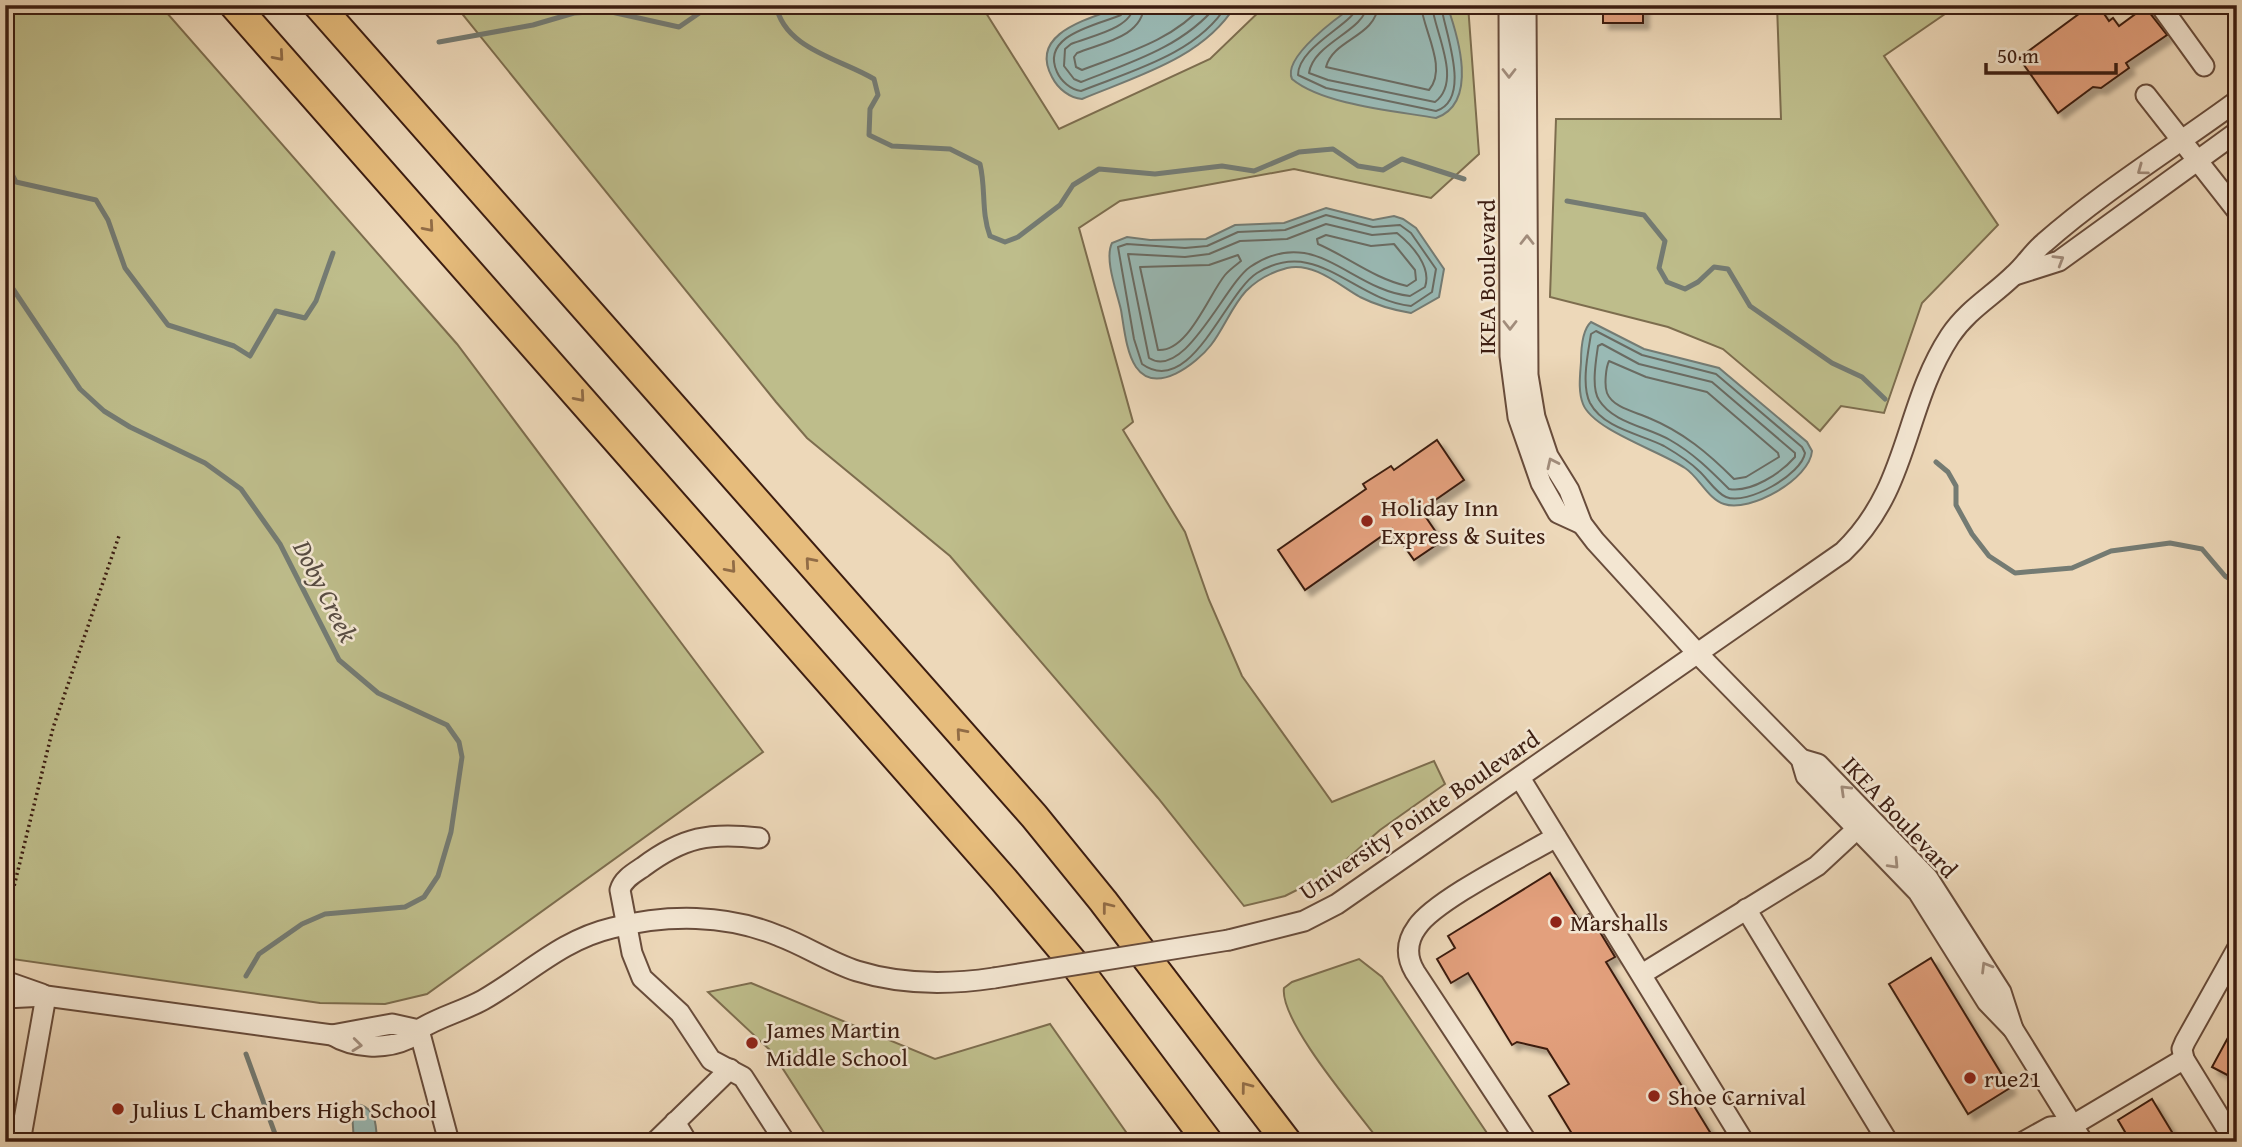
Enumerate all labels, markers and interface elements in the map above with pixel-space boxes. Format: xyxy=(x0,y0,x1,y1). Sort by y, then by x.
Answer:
scale bar xyxy=(1986,32,2116,76)
text: 50 m xyxy=(1997,40,2039,71)
one-way arrow xyxy=(271,48,283,61)
one-way arrow xyxy=(1501,69,1517,79)
one-way arrow xyxy=(2137,162,2150,174)
street label: IKEA Boulevard xyxy=(1469,199,1504,355)
one-way arrow xyxy=(421,219,433,232)
one-way arrow xyxy=(1519,234,1535,244)
one-way arrow xyxy=(2051,255,2064,268)
one-way arrow xyxy=(1502,321,1518,331)
one-way arrow xyxy=(572,389,584,402)
one-way arrow xyxy=(1546,458,1560,470)
place label: Holiday Inn Express & Suites xyxy=(1381,490,1546,553)
marker: Holiday Inn Express & Suites xyxy=(1359,513,1375,529)
water label: Doby Creek xyxy=(283,532,368,649)
one-way arrow xyxy=(806,557,818,570)
one-way arrow xyxy=(723,560,735,573)
street label: University Pointe Boulevard xyxy=(1292,721,1546,909)
one-way arrow xyxy=(957,728,969,741)
street label: IKEA Boulevard xyxy=(1834,748,1966,886)
one-way arrow xyxy=(1840,786,1853,799)
one-way arrow xyxy=(1885,856,1898,869)
one-way arrow xyxy=(1103,902,1116,914)
place label: Marshalls xyxy=(1570,905,1668,940)
marker: Marshalls xyxy=(1548,914,1564,930)
one-way arrow xyxy=(1981,962,1994,975)
place label: James Martin Middle School xyxy=(763,1012,908,1075)
marker: James Martin Middle School xyxy=(744,1035,760,1051)
one-way arrow xyxy=(351,1037,363,1052)
place label: rue21 xyxy=(1984,1061,2041,1096)
marker: rue21 xyxy=(1962,1070,1978,1086)
place label: Shoe Carnival xyxy=(1668,1079,1806,1114)
one-way arrow xyxy=(1241,1082,1254,1095)
marker: Shoe Carnival xyxy=(1646,1088,1662,1104)
place label: Julius L Chambers High School xyxy=(129,1092,437,1127)
marker: Julius L Chambers High School xyxy=(110,1101,126,1117)

